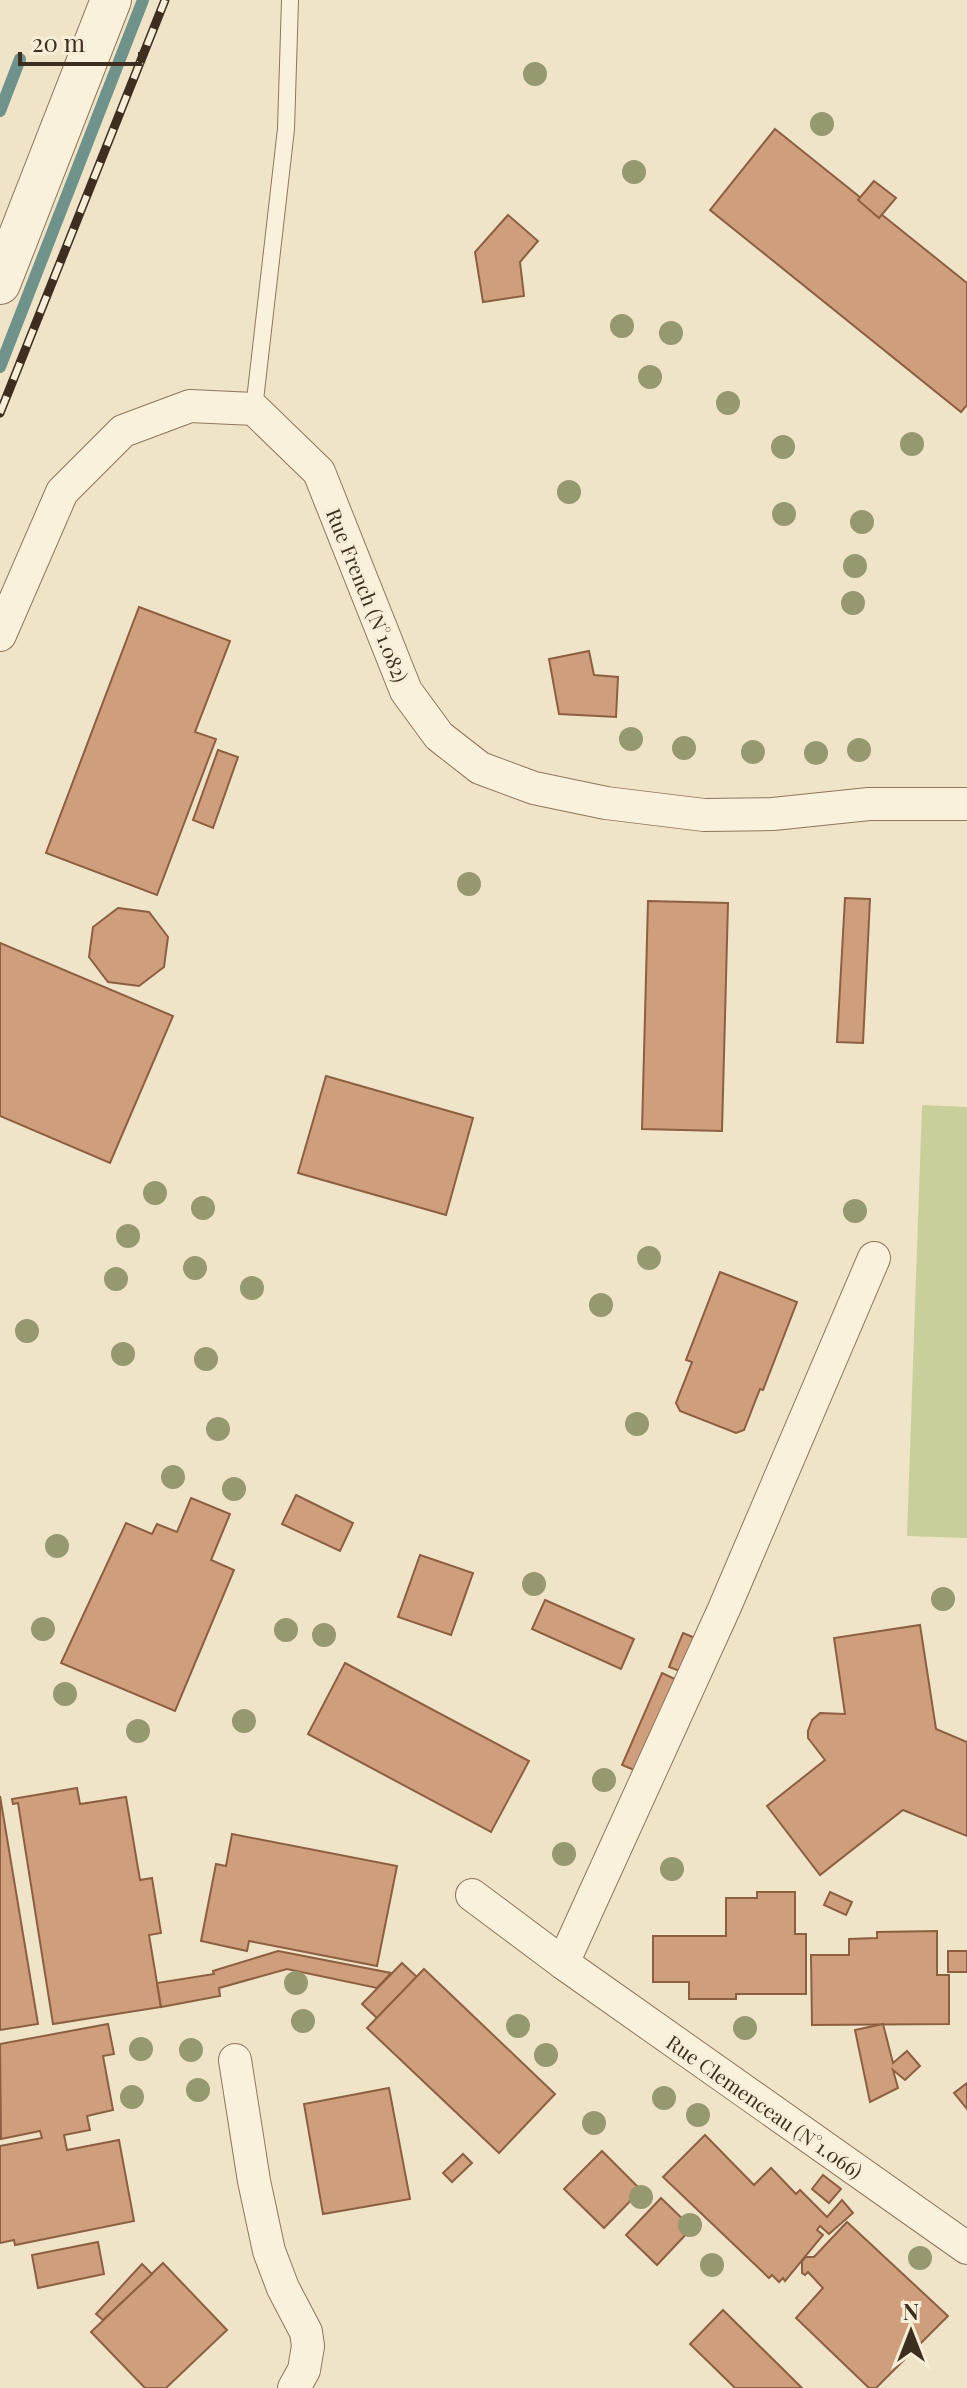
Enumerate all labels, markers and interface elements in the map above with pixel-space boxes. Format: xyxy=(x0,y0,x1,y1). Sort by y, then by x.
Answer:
scale bar xyxy=(20,16,140,66)
text: 20 m xyxy=(32,26,85,58)
street label: Rue French (N°1.082) xyxy=(321,504,415,686)
street label: Rue Clemenceau (N°1.066) xyxy=(662,2028,868,2184)
north arrow xyxy=(871,2292,951,2372)
text: N xyxy=(903,2296,919,2326)

